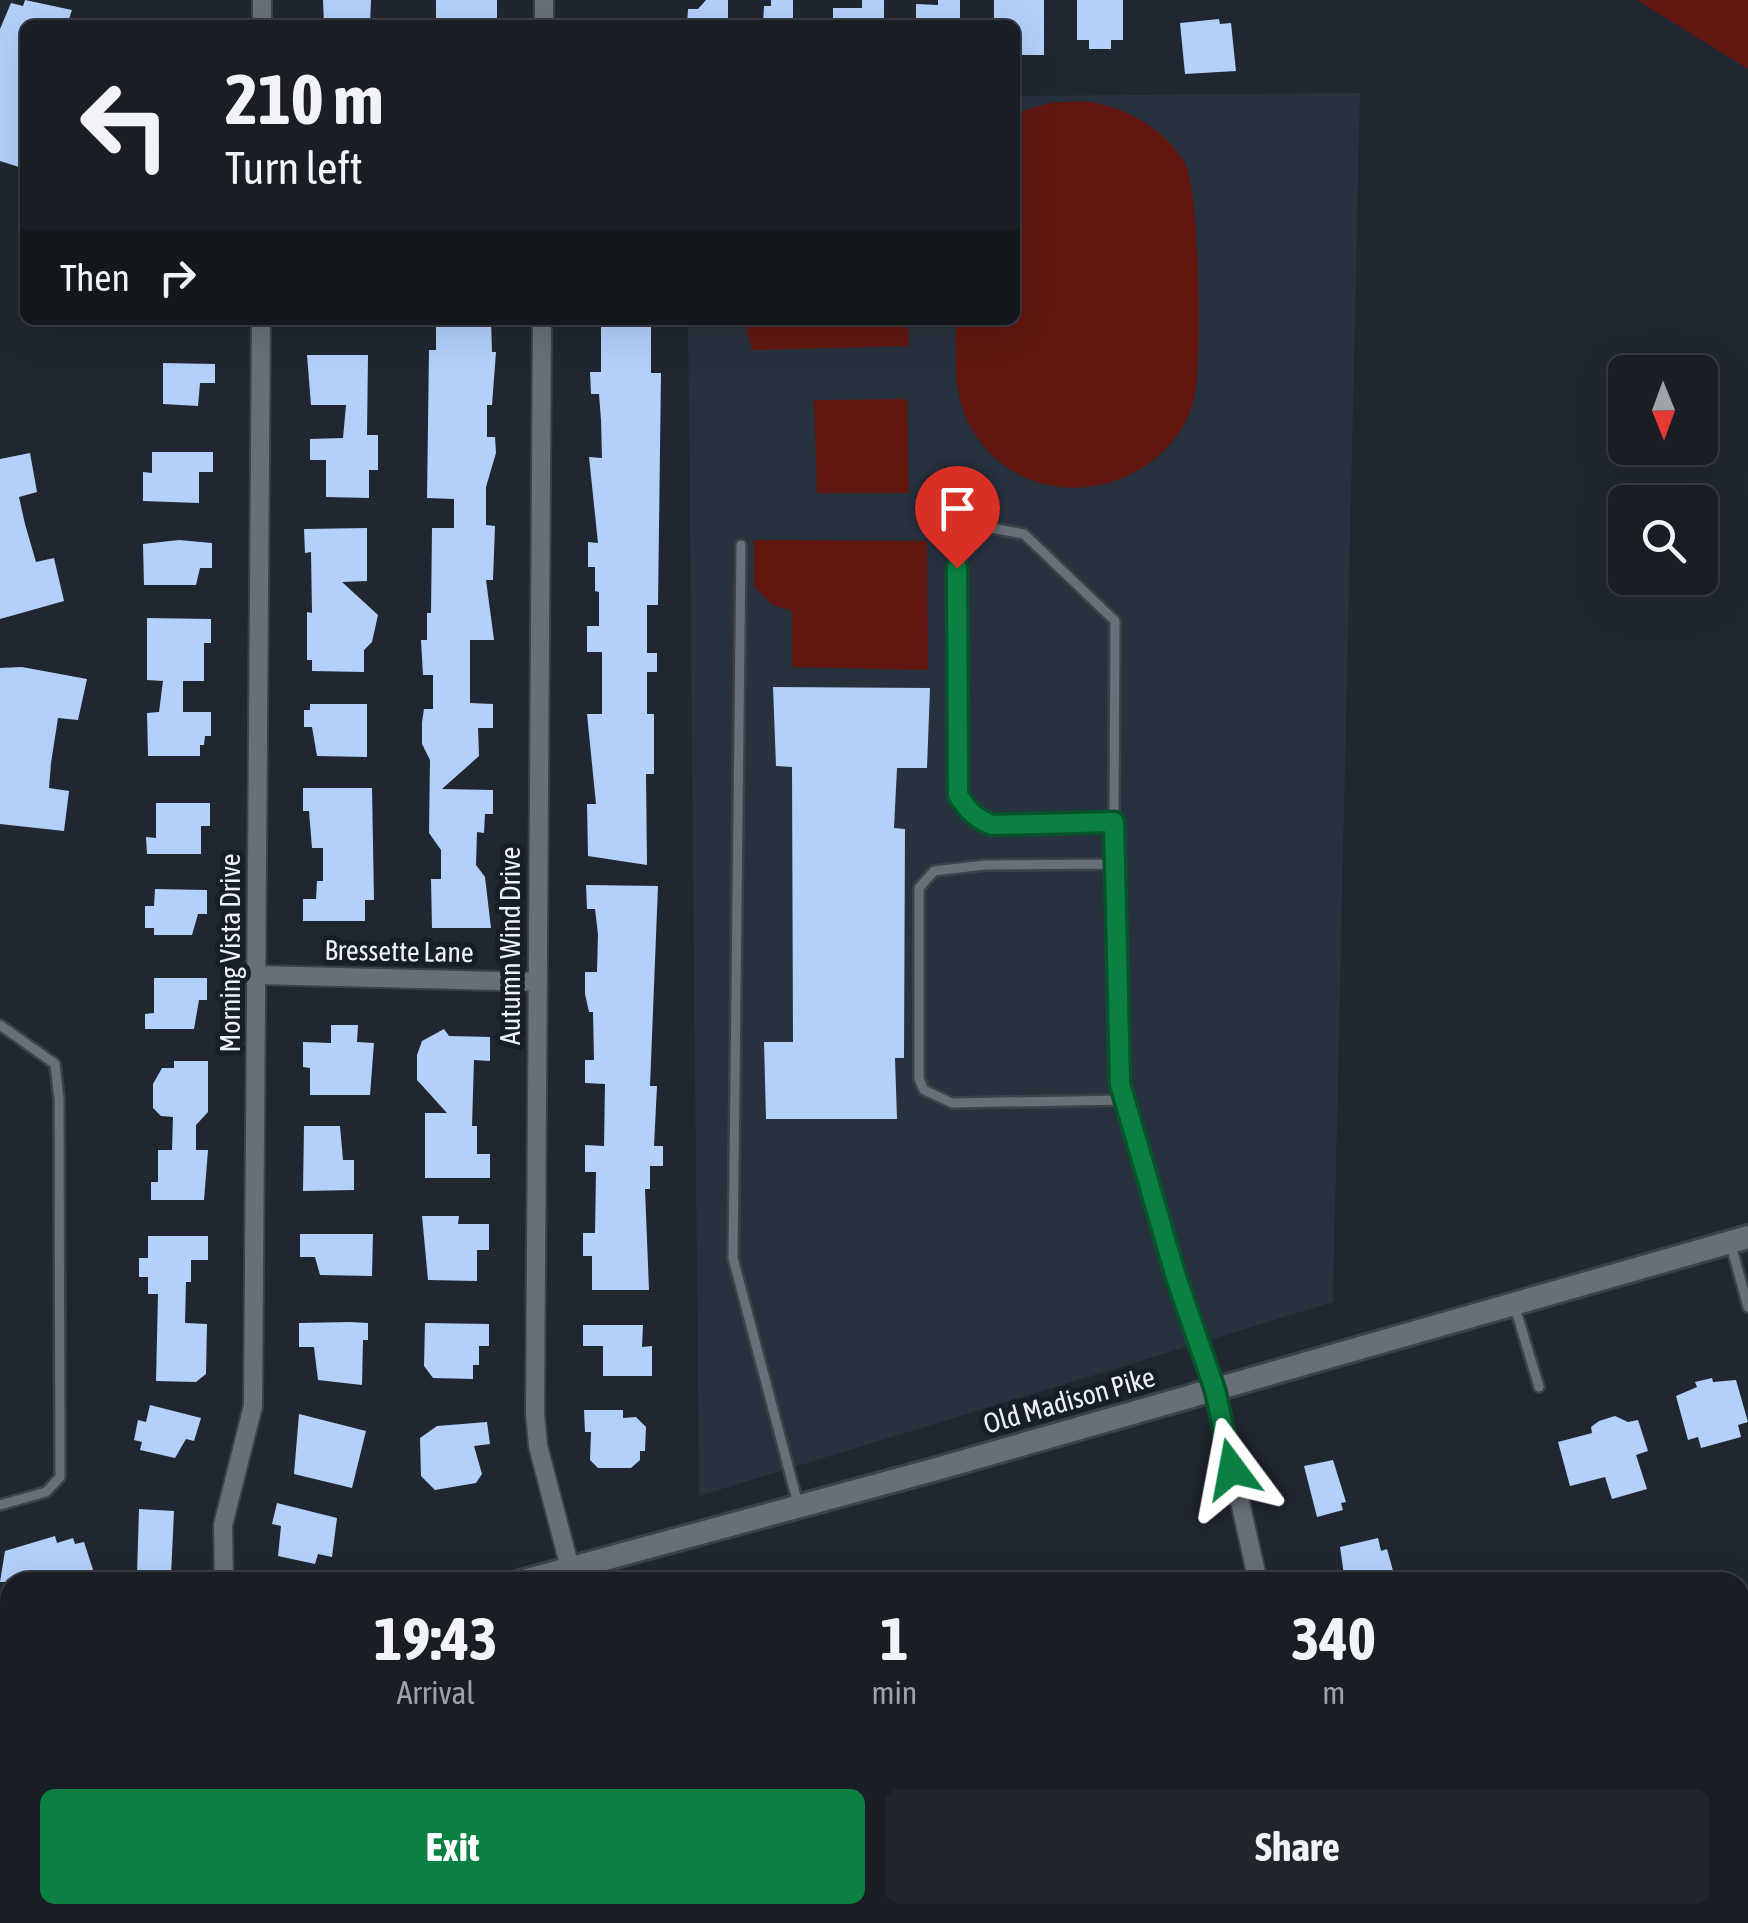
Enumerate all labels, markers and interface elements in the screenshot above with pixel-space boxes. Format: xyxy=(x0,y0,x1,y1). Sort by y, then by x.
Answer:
text: 210 m xyxy=(225,59,384,139)
icon: left xyxy=(60,60,190,190)
text: Turn left xyxy=(225,142,363,194)
icon: right xyxy=(150,250,205,305)
text: Then xyxy=(60,256,130,299)
north arrow xyxy=(1608,355,1718,465)
map controls xyxy=(1608,355,1718,595)
pin xyxy=(915,466,1000,569)
icon: arrive xyxy=(930,481,985,536)
button: search xyxy=(1608,485,1718,595)
street label: Autumn Wind Drive xyxy=(494,847,526,1045)
street label: Morning Vista Drive xyxy=(214,854,246,1052)
street label: Bressette Lane xyxy=(324,934,474,968)
street label: Old Madison Pike xyxy=(980,1360,1158,1440)
position arrow xyxy=(1180,1417,1284,1521)
text: 19:43 xyxy=(374,1604,497,1673)
text: 1 xyxy=(880,1604,909,1673)
text: 340 xyxy=(1291,1604,1376,1673)
text: Arrival xyxy=(397,1674,475,1711)
text: min xyxy=(871,1674,917,1711)
text: m xyxy=(1322,1674,1345,1711)
button: Exit xyxy=(40,1789,865,1904)
button: Share xyxy=(885,1789,1710,1904)

